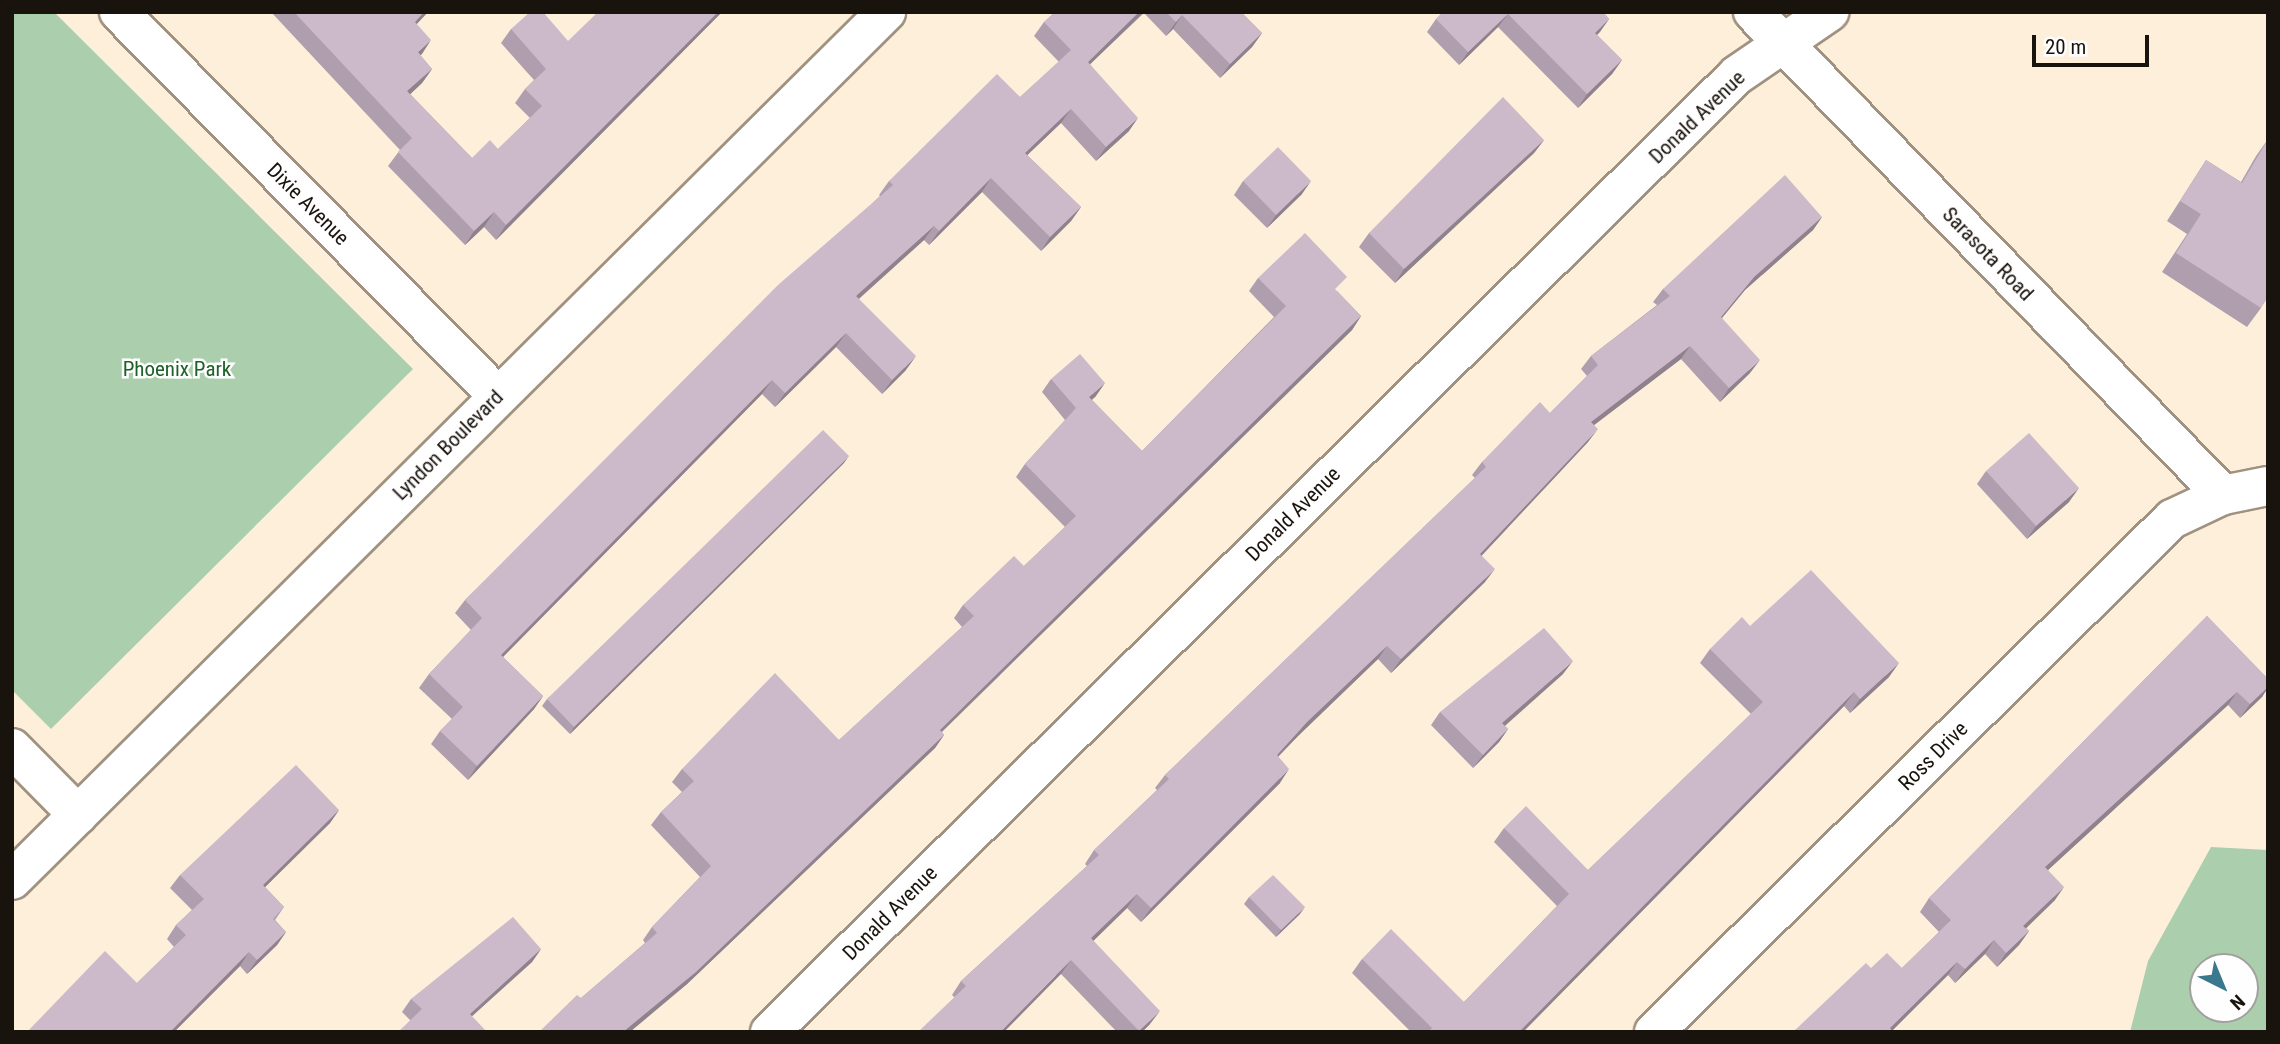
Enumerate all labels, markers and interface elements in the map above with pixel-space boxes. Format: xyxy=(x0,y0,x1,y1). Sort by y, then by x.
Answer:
scale bar xyxy=(2035,21,2152,65)
text: 20 m xyxy=(2045,35,2086,59)
street label: Donald Avenue xyxy=(1644,65,1750,169)
street label: Dixie Avenue xyxy=(262,158,354,250)
street label: Sarasota Road xyxy=(1937,202,2039,306)
park label: Phoenix Park xyxy=(123,356,231,382)
street label: Lyndon Boulevard xyxy=(388,385,508,505)
street label: Donald Avenue xyxy=(1241,462,1345,566)
street label: Ross Drive xyxy=(1893,716,1973,796)
street label: Donald Avenue xyxy=(838,861,942,965)
north arrow xyxy=(2189,953,2259,1023)
text: N xyxy=(2225,990,2249,1015)

